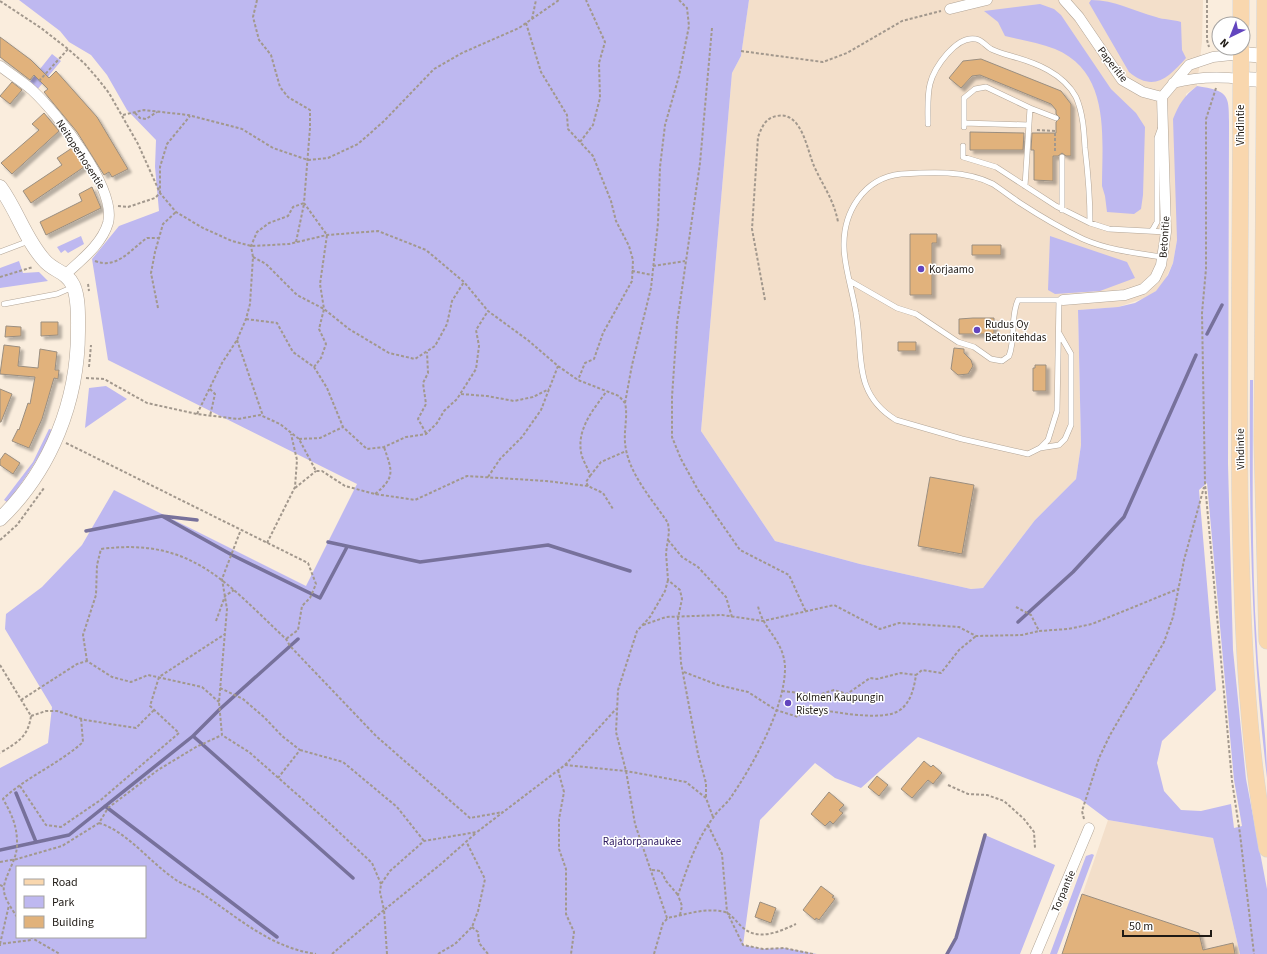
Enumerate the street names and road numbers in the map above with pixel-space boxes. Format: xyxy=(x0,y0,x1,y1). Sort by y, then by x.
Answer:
street label: Paperitie xyxy=(1094,43,1132,86)
street label: Vihdintie xyxy=(1233,104,1248,146)
street label: Neitoperhosentie xyxy=(52,117,109,192)
street label: Betonitie xyxy=(1156,215,1173,258)
street label: Vihdintie xyxy=(1233,428,1248,470)
street label: Torpantie xyxy=(1048,867,1079,915)

